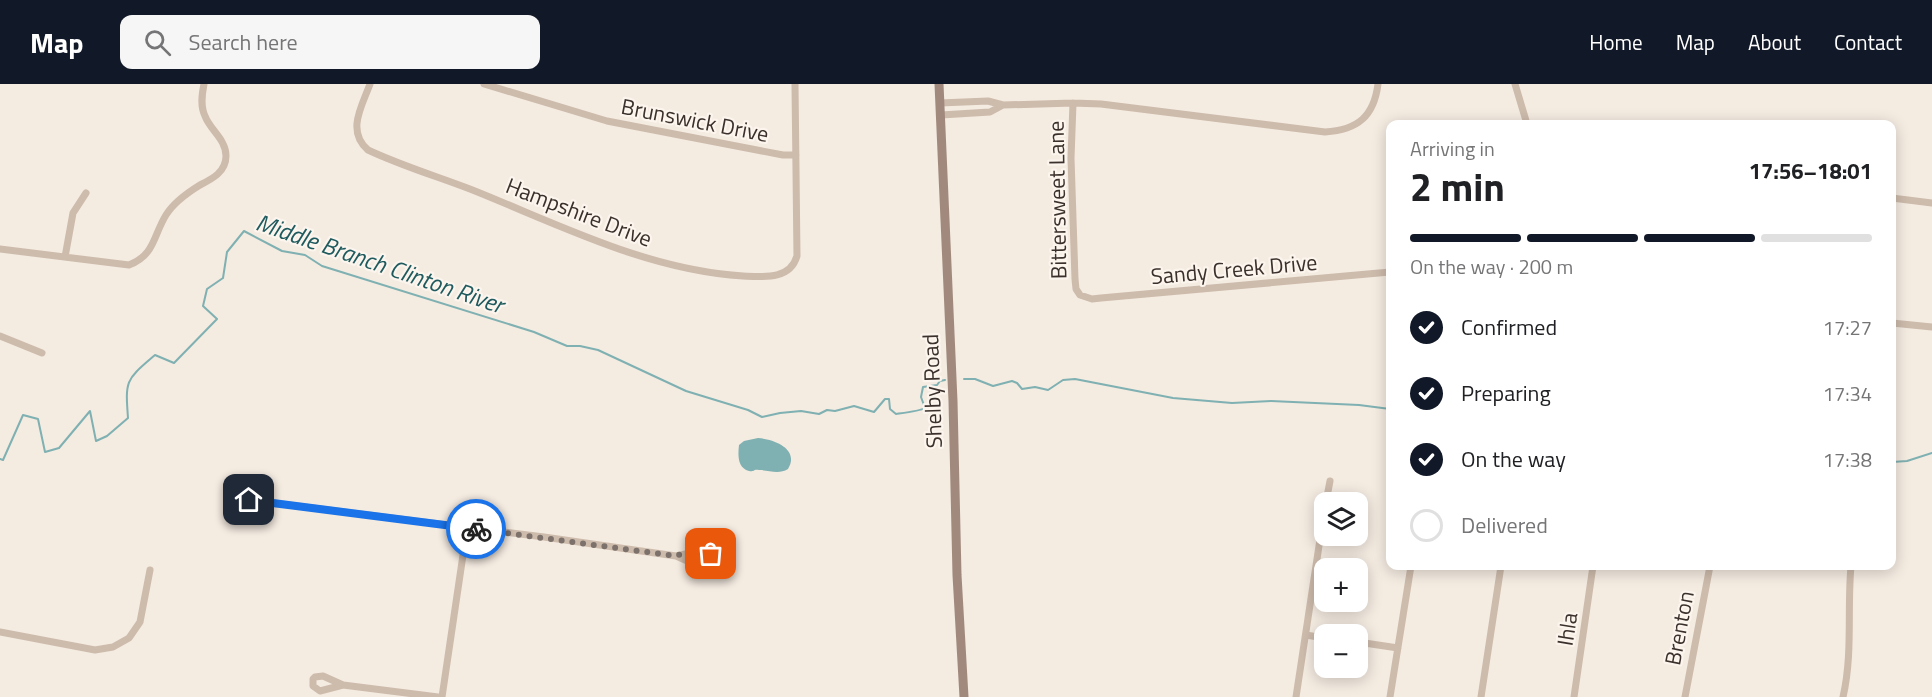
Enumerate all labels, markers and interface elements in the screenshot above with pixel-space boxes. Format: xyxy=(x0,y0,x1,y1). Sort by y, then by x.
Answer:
search box xyxy=(120,15,540,69)
text: Map xyxy=(30,21,84,64)
text: Search here xyxy=(189,25,298,59)
icon: search xyxy=(141,26,174,59)
text: Home xyxy=(1589,26,1643,58)
text: Map xyxy=(1676,26,1715,58)
text: About xyxy=(1748,26,1801,58)
text: Contact xyxy=(1834,26,1902,58)
street label: Brunswick Drive xyxy=(618,89,772,151)
street label: Bittersweet Lane xyxy=(1039,120,1075,280)
text: Arriving in xyxy=(1410,133,1495,164)
text: 17:56–18:01 xyxy=(1749,154,1872,188)
text: 2 min xyxy=(1410,157,1505,216)
street label: Hampshire Drive xyxy=(501,169,657,255)
water label: Middle Branch Clinton River xyxy=(251,204,512,323)
street label: Sandy Creek Drive xyxy=(1149,245,1319,293)
text: On the way · 200 m xyxy=(1410,251,1573,282)
text: Confirmed xyxy=(1461,310,1557,344)
icon: check xyxy=(1410,311,1443,344)
text: 17:27 xyxy=(1823,312,1872,343)
street label: Shelby Road xyxy=(913,333,951,449)
text: Preparing xyxy=(1461,376,1551,410)
icon: check xyxy=(1410,377,1443,410)
text: 17:34 xyxy=(1823,378,1872,409)
text: On the way xyxy=(1461,442,1566,476)
icon: check xyxy=(1410,443,1443,476)
text: 17:38 xyxy=(1823,444,1872,475)
pin xyxy=(223,474,274,525)
icon: home xyxy=(232,483,265,516)
map controls xyxy=(1314,492,1368,678)
button: layers xyxy=(1314,492,1368,546)
courier xyxy=(446,499,506,559)
text: Delivered xyxy=(1461,508,1548,542)
icon: bike xyxy=(460,513,493,546)
pin xyxy=(685,528,736,579)
icon: bag xyxy=(694,537,727,570)
button: + xyxy=(1314,558,1368,612)
street label: Brenton xyxy=(1655,588,1703,668)
street label: Ihla xyxy=(1548,610,1586,648)
button: − xyxy=(1314,624,1368,678)

